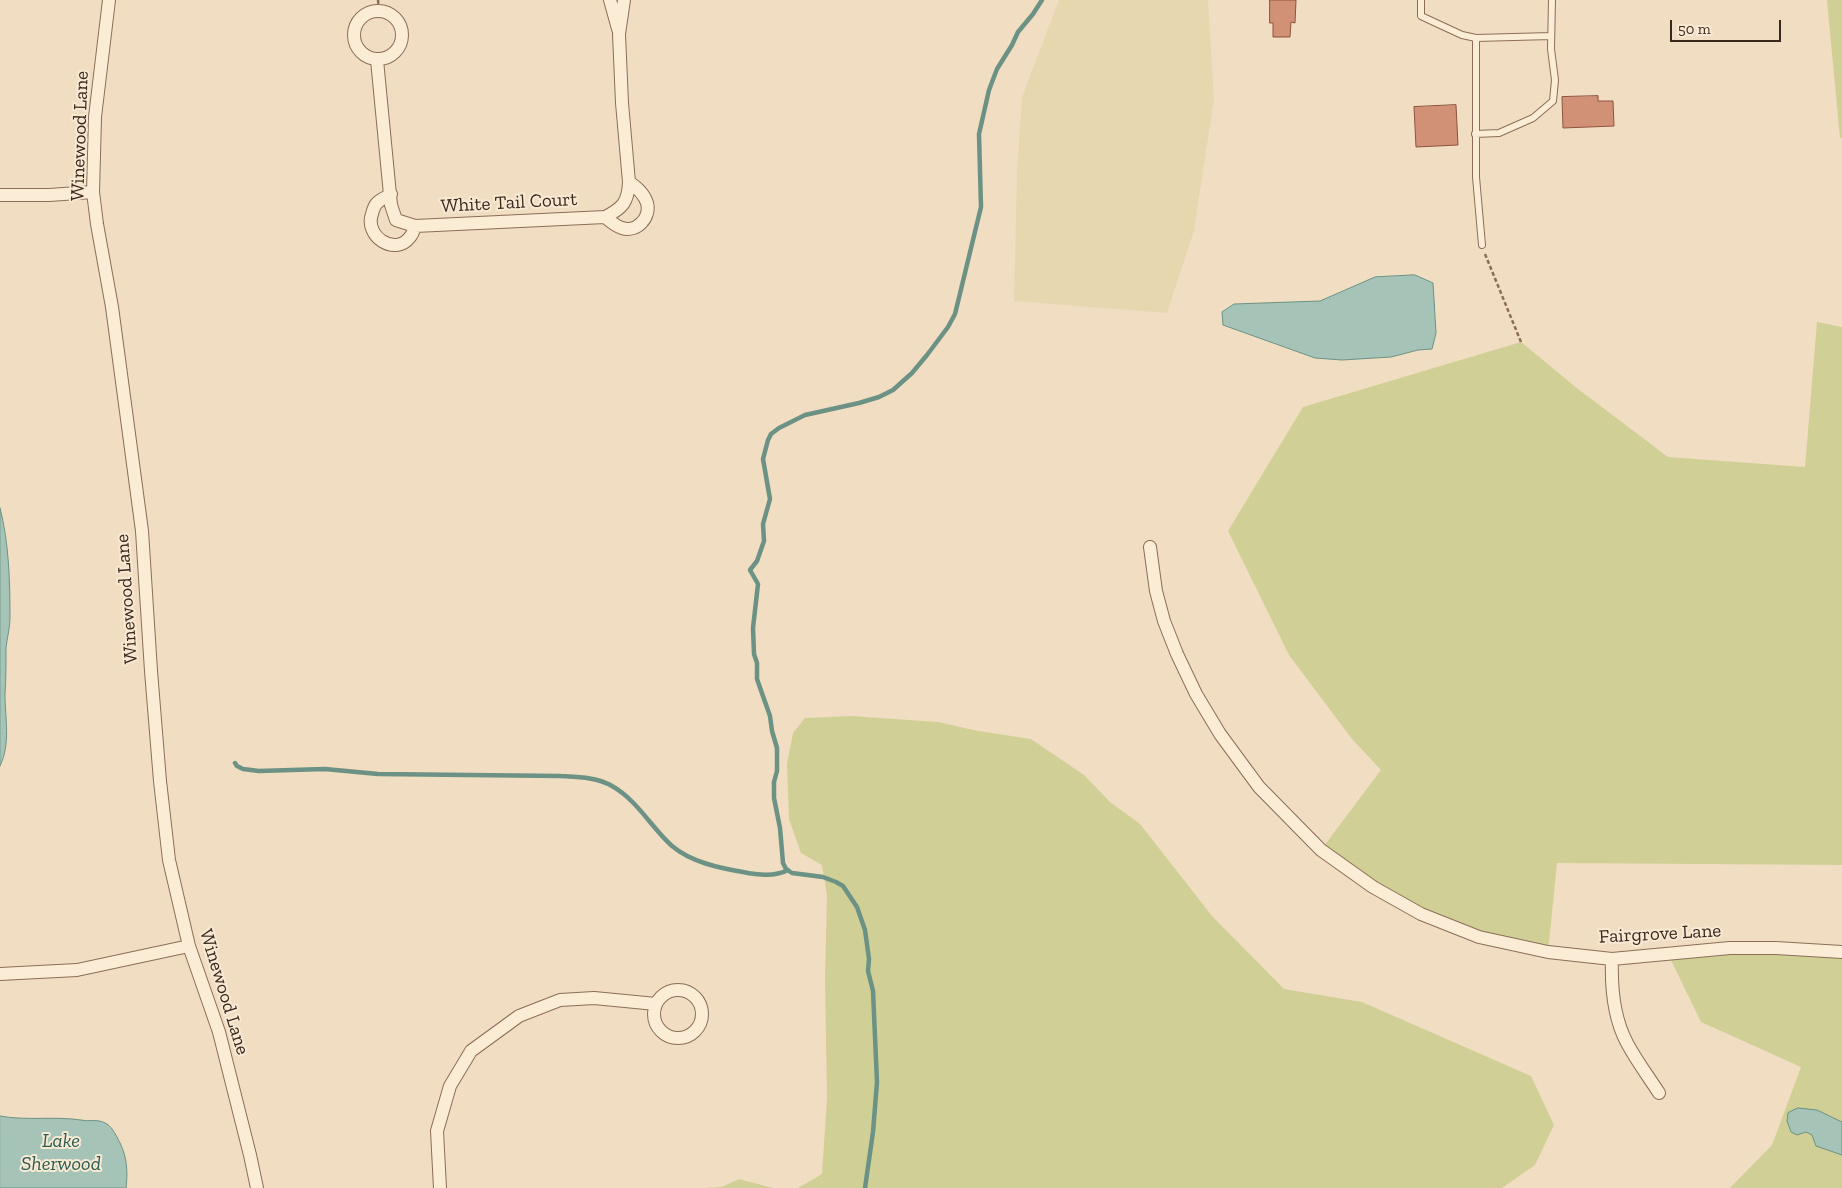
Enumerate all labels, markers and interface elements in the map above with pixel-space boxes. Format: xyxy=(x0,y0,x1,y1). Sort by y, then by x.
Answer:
scale bar xyxy=(1672,10,1783,42)
text: 50 m xyxy=(1678,20,1711,38)
street label: Winewood Lane xyxy=(66,70,94,202)
street label: White Tail Court xyxy=(440,188,578,218)
street label: Winewood Lane xyxy=(111,533,143,665)
street label: Fairgrove Lane xyxy=(1598,919,1722,949)
street label: Winewood Lane xyxy=(194,926,254,1058)
water label: Lake Sherwood xyxy=(21,1129,101,1176)

